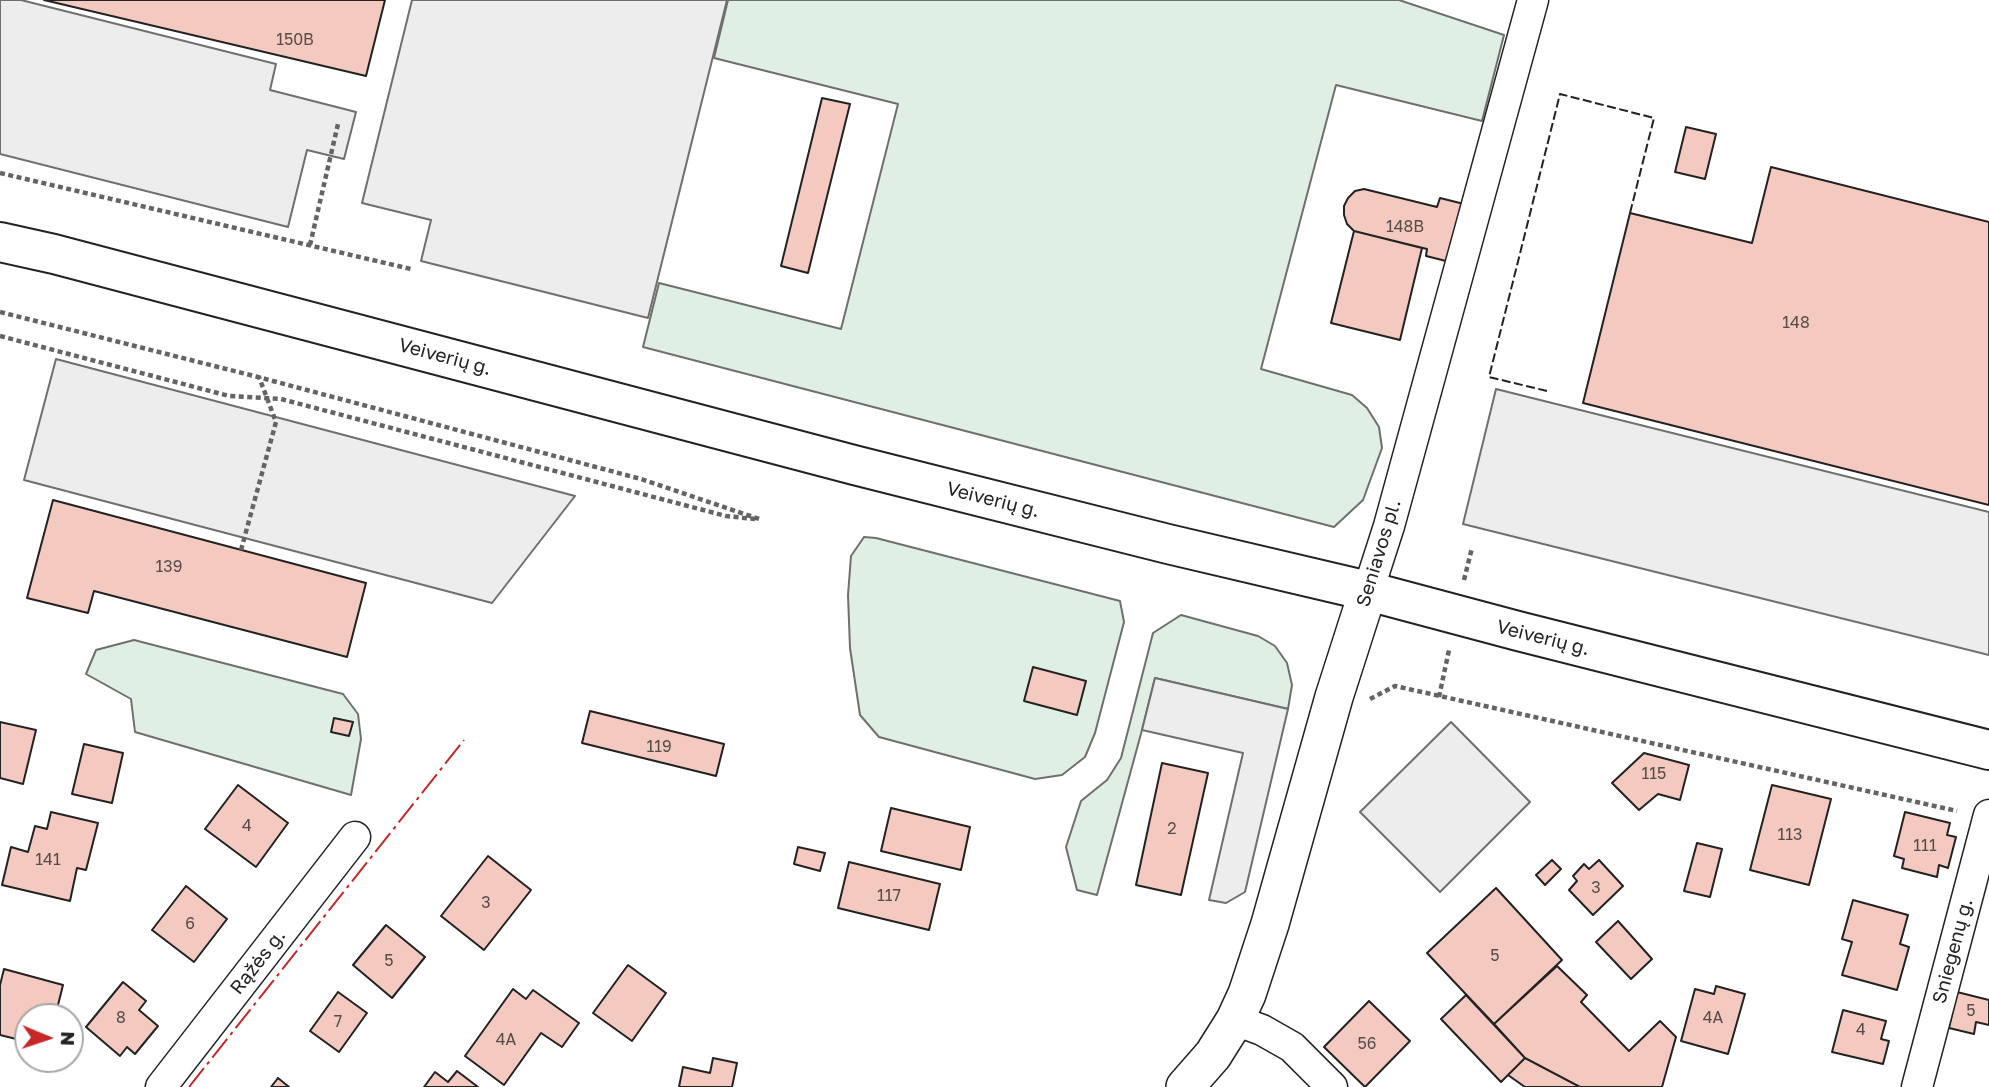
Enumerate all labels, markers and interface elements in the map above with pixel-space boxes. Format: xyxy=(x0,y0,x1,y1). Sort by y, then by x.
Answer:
house number: 150B xyxy=(276,30,314,50)
house number: 148B xyxy=(1386,217,1424,237)
house number: 148 xyxy=(1782,313,1810,333)
street label: Veiverių g. xyxy=(396,334,494,380)
street label: Veiverių g. xyxy=(944,477,1042,523)
street label: Seniavos pl. xyxy=(1352,496,1406,610)
house number: 139 xyxy=(156,557,182,577)
street label: Veiverių g. xyxy=(1494,615,1592,661)
house number: 119 xyxy=(646,737,672,757)
house number: 115 xyxy=(1642,764,1666,784)
house number: 4 xyxy=(242,816,252,836)
house number: 2 xyxy=(1167,819,1177,839)
house number: 113 xyxy=(1778,825,1802,845)
house number: 111 xyxy=(1913,836,1937,856)
house number: 141 xyxy=(35,850,61,870)
house number: 3 xyxy=(1591,878,1601,898)
house number: 117 xyxy=(877,886,901,906)
house number: 3 xyxy=(481,893,491,913)
street label: Sniegenų g. xyxy=(1928,896,1978,1006)
house number: 6 xyxy=(185,914,195,934)
street label: Rąžės g. xyxy=(226,925,290,999)
house number: 5 xyxy=(1490,946,1500,966)
house number: 5 xyxy=(384,951,394,971)
house number: 5 xyxy=(1966,1001,1976,1021)
north arrow xyxy=(14,1003,84,1073)
house number: 8 xyxy=(116,1008,126,1028)
house number: 4A xyxy=(1703,1008,1723,1028)
house number: 7 xyxy=(334,1012,342,1032)
house number: 4 xyxy=(1856,1020,1866,1040)
house number: 4A xyxy=(496,1030,516,1050)
text: N xyxy=(57,1031,80,1046)
house number: 56 xyxy=(1358,1034,1376,1054)

